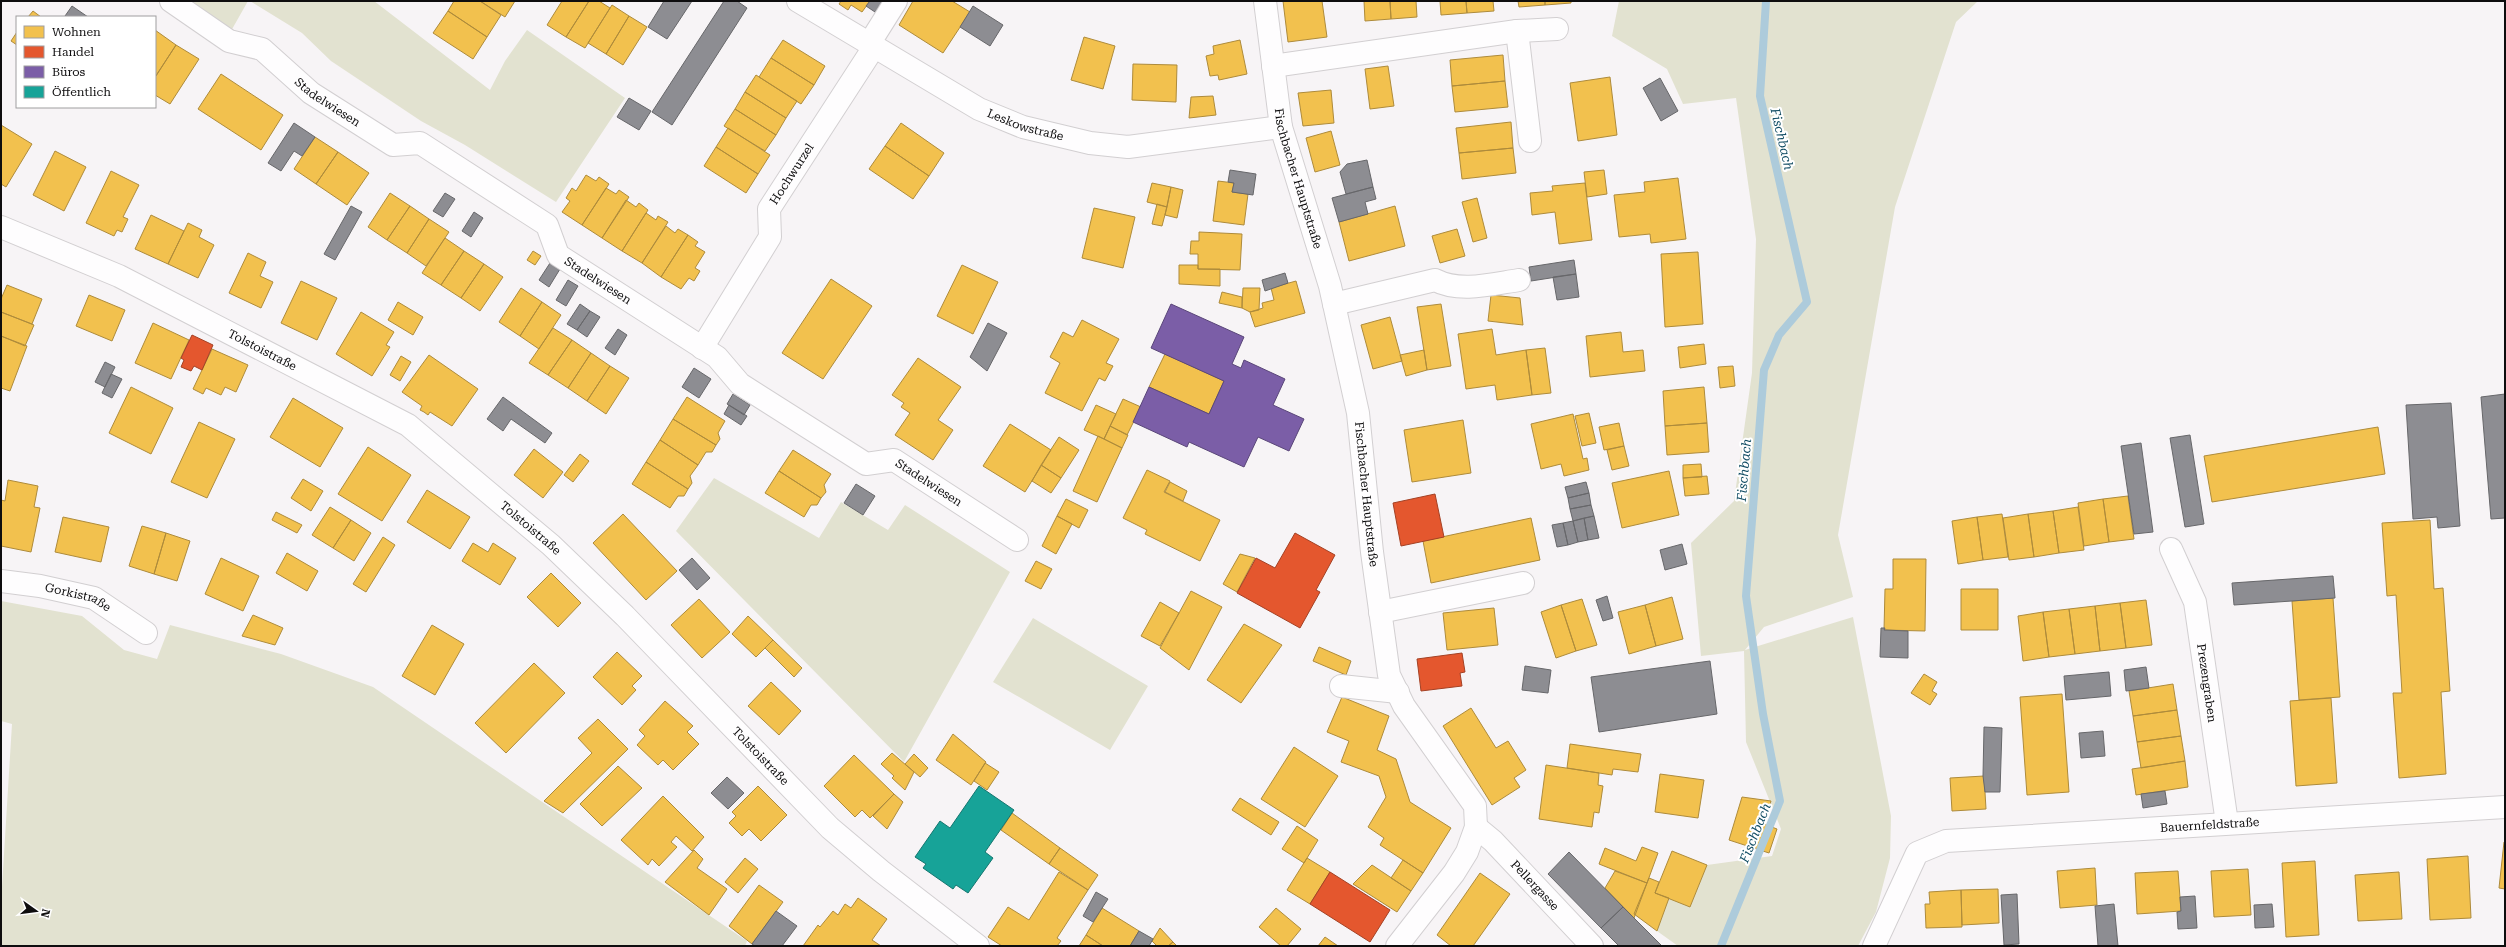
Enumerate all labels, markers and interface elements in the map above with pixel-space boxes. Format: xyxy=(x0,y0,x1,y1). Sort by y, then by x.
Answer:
legend xyxy=(16,16,156,108)
text: Wohnen xyxy=(52,25,101,39)
text: Handel xyxy=(52,45,94,59)
text: Büros xyxy=(52,65,86,79)
street label: Stadelwiesen xyxy=(292,75,363,130)
text: Öffentlich xyxy=(52,85,111,99)
street label: Leskowstraße xyxy=(985,106,1065,144)
water label: Fischbach xyxy=(1767,106,1796,171)
street label: Fischbacher Hauptstraße xyxy=(1272,107,1325,251)
street label: Hochwurzel xyxy=(767,141,817,207)
street label: Stadelwiesen xyxy=(562,254,634,307)
street label: Tolstoistraße xyxy=(226,326,299,374)
street label: Fischbacher Hauptstraße xyxy=(1352,421,1381,568)
water label: Fischbach xyxy=(1734,438,1754,503)
street label: Stadelwiesen xyxy=(893,456,965,509)
street label: Tolstoistraße xyxy=(497,498,564,558)
street label: Gorkistraße xyxy=(44,580,114,615)
street label: Prezengraben xyxy=(2194,643,2219,723)
street label: Tolstoistraße xyxy=(729,724,792,788)
water label: Fischbach xyxy=(1736,801,1774,866)
street label: Bauernfeldstraße xyxy=(2160,815,2260,835)
street label: Pellergasse xyxy=(1508,857,1562,914)
north arrow xyxy=(16,891,56,931)
text: N xyxy=(38,908,53,919)

